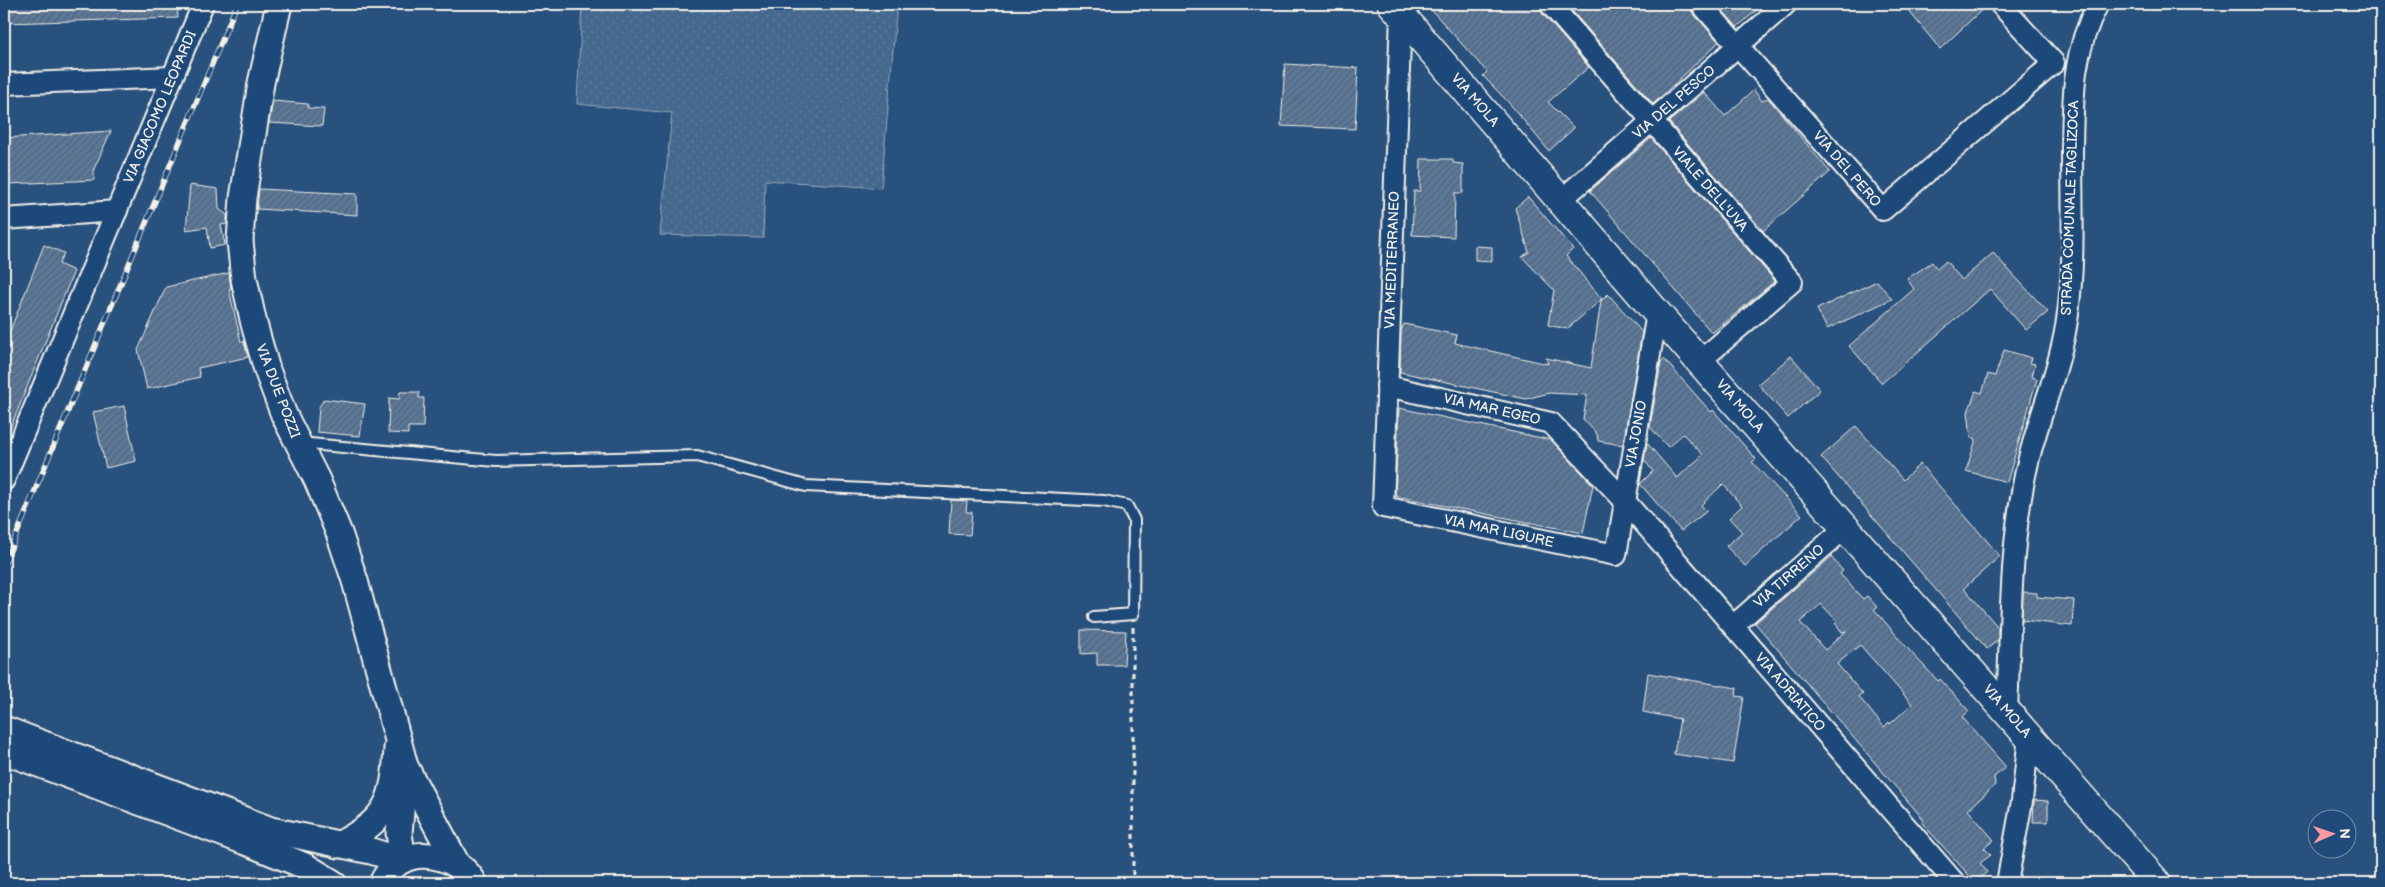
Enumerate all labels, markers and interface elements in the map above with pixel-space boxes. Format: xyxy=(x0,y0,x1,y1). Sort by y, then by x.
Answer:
street label: VIA GIACOMO LEOPARDI xyxy=(120,28,200,186)
street label: VIA DEL PESCO xyxy=(1629,61,1719,142)
street label: VIA MOLA xyxy=(1447,70,1503,130)
street label: STRADA COMUNALE TAGLIZOCA xyxy=(2058,100,2082,316)
street label: VIA DEL PERO xyxy=(1809,127,1885,211)
street label: VIALE DELL'UVA xyxy=(1669,143,1752,235)
street label: VIA MEDITERRANEO xyxy=(1381,191,1403,329)
street label: VIA DUE POZZI xyxy=(252,342,304,440)
street label: VIA MOLA xyxy=(1712,376,1768,436)
street label: VIA MAR EGEO xyxy=(1442,390,1542,428)
street label: VIA JONIO xyxy=(1622,399,1650,469)
street label: VIA MAR LIGURE xyxy=(1442,511,1556,551)
street label: VIA TIRRENO xyxy=(1750,541,1828,611)
street label: VIA ADRIATICO xyxy=(1751,649,1829,735)
street label: VIA MOLA xyxy=(1979,681,2035,741)
north arrow xyxy=(2308,810,2358,860)
text: N xyxy=(2336,828,2353,839)

